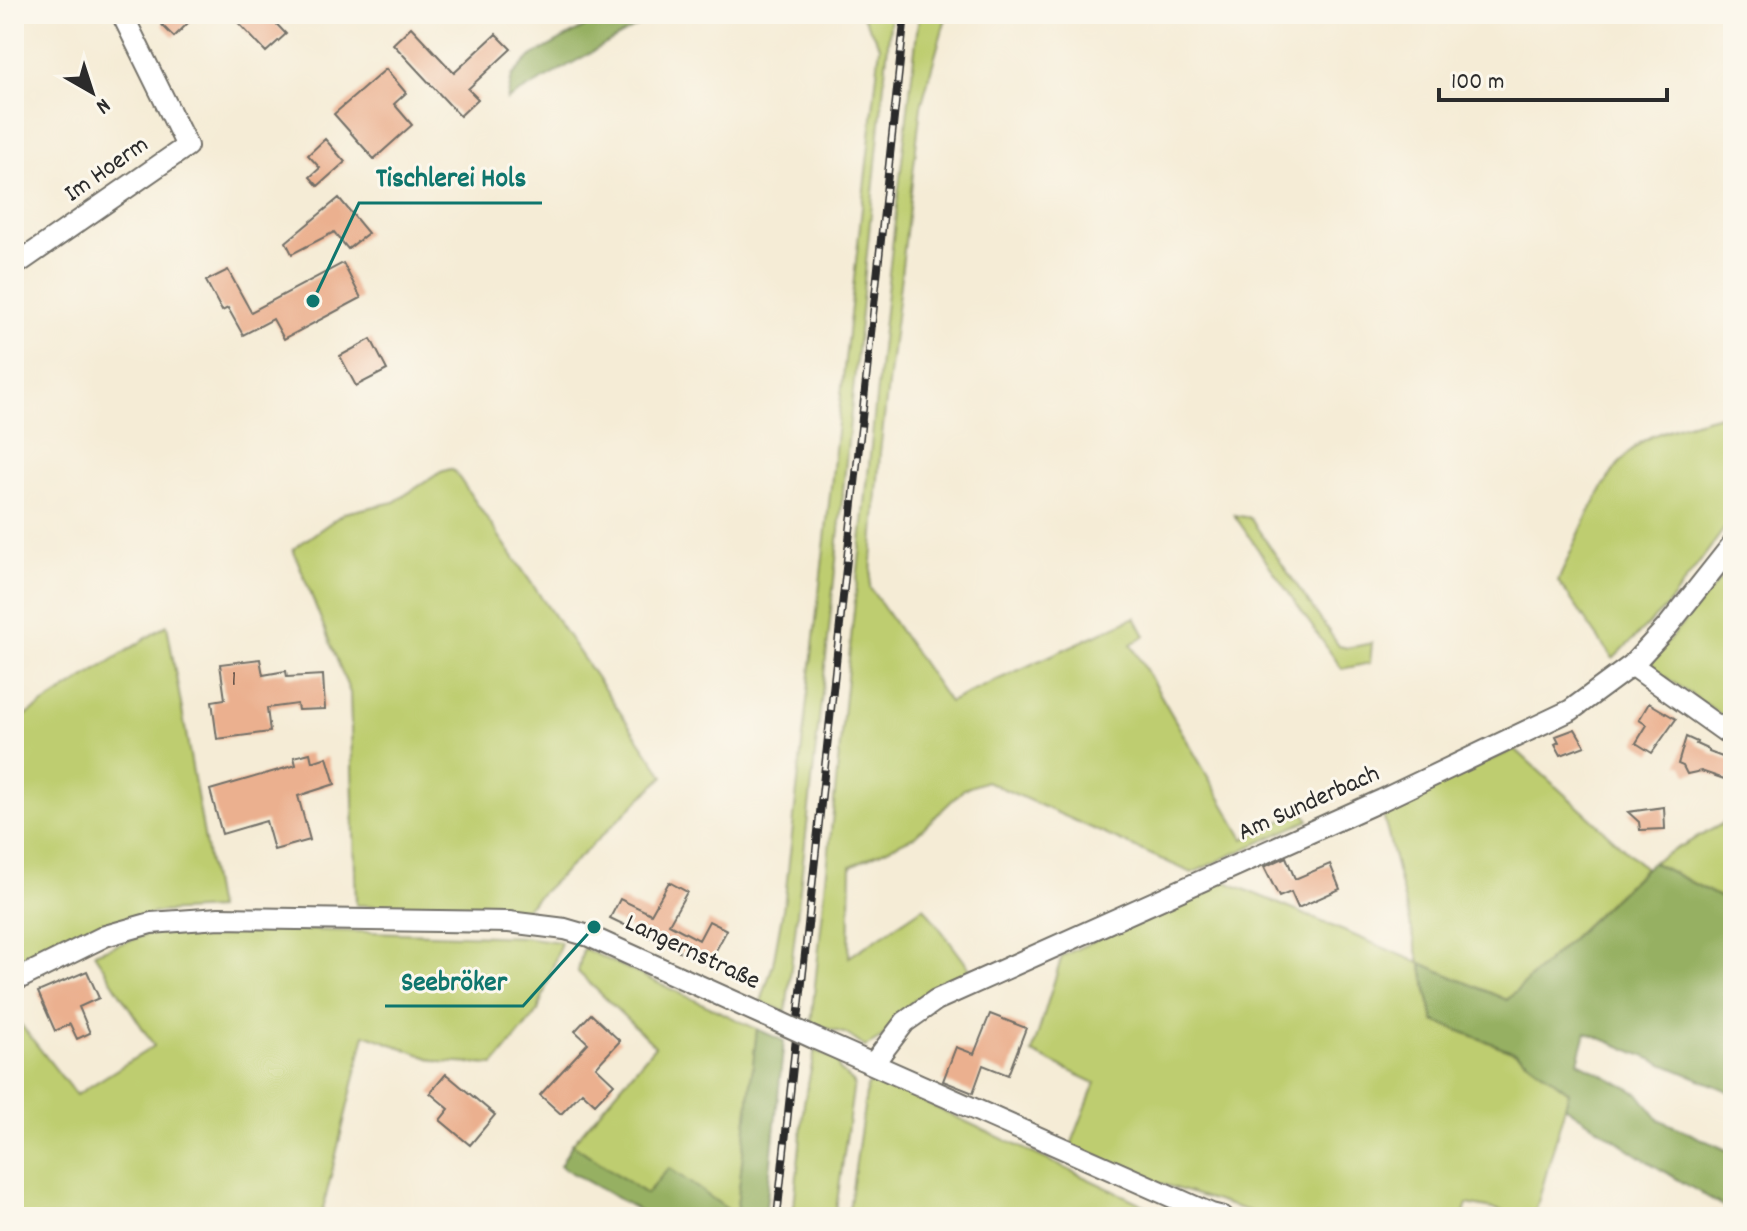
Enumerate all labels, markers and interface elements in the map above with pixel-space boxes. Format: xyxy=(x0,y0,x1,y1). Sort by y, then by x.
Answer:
north arrow xyxy=(52,52,132,132)
scale bar xyxy=(1439,52,1667,102)
text: 100 m xyxy=(1451,66,1504,100)
text: N xyxy=(88,89,116,120)
street label: Im Hoerm xyxy=(57,127,157,213)
callout: Tischlerei Hols xyxy=(359,151,542,203)
text: Tischlerei Hols xyxy=(376,161,527,201)
house number: 1 xyxy=(232,665,236,696)
street label: Am Sunderbach xyxy=(1232,756,1386,852)
street label: Langernstraße xyxy=(618,905,766,1001)
callout: Seebröker xyxy=(385,954,523,1006)
text: Seebröker xyxy=(401,965,508,1005)

